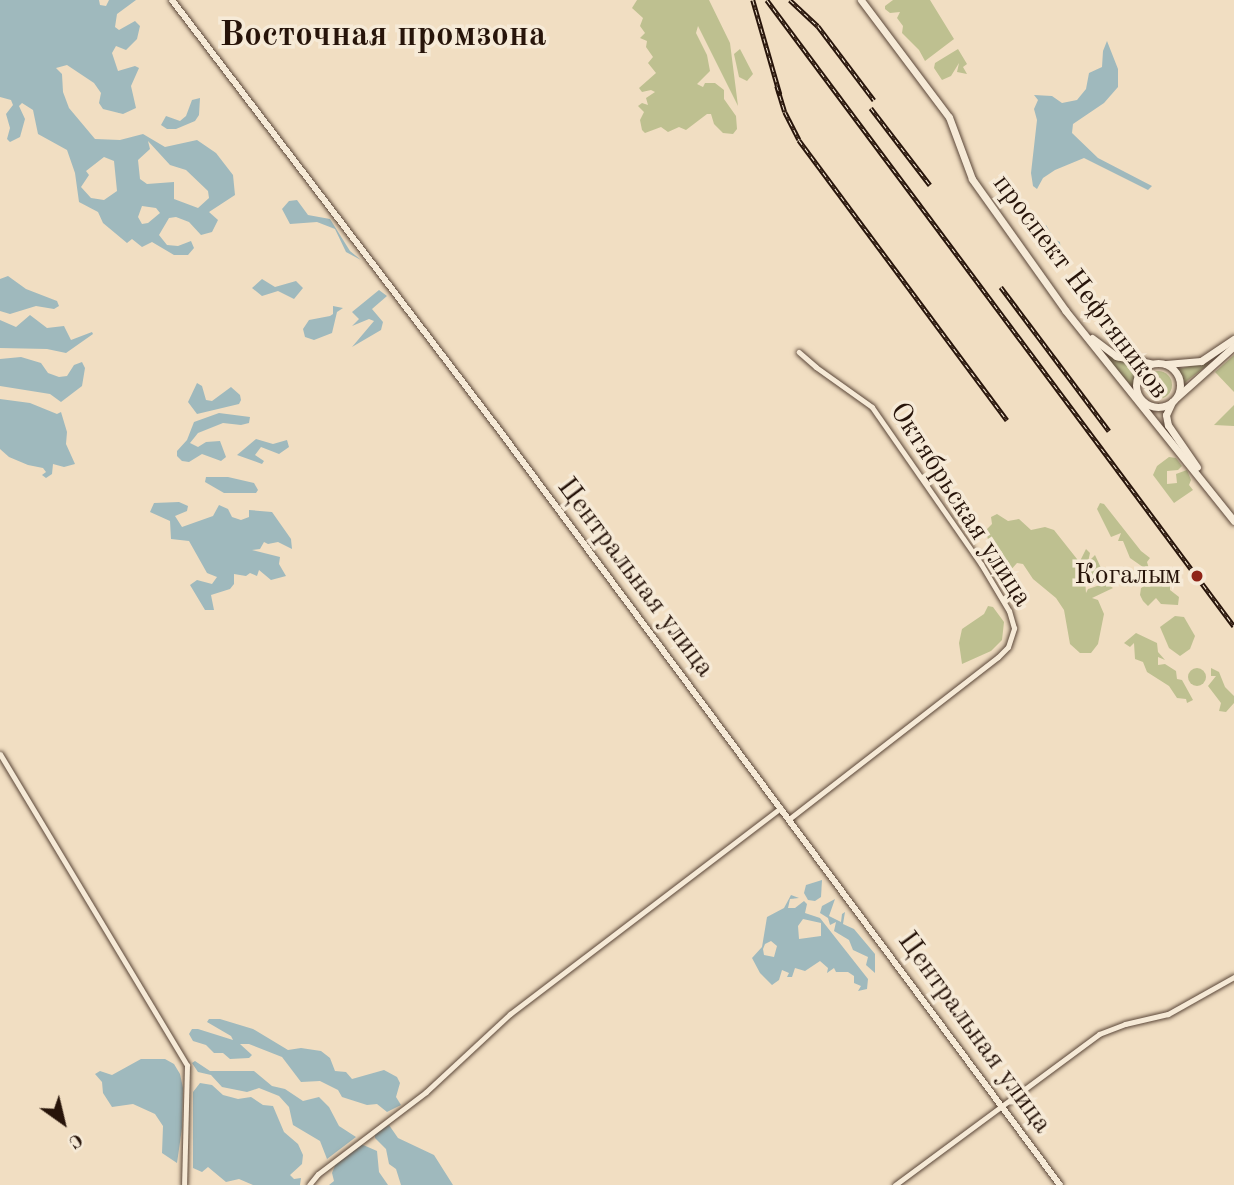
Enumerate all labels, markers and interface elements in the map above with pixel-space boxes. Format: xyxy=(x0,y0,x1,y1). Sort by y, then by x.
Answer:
district label: Восточная промзона xyxy=(219,15,547,57)
street label: проспект Нефтяников xyxy=(985,168,1175,406)
street label: Октябрьская улица xyxy=(881,396,1039,614)
street label: Центральная улица xyxy=(549,472,721,684)
place label: Когалым xyxy=(1074,559,1181,593)
marker: Когалым xyxy=(1187,566,1207,586)
street label: Центральная улица xyxy=(890,926,1058,1140)
north arrow xyxy=(28,1087,98,1157)
text: С xyxy=(65,1128,86,1151)

